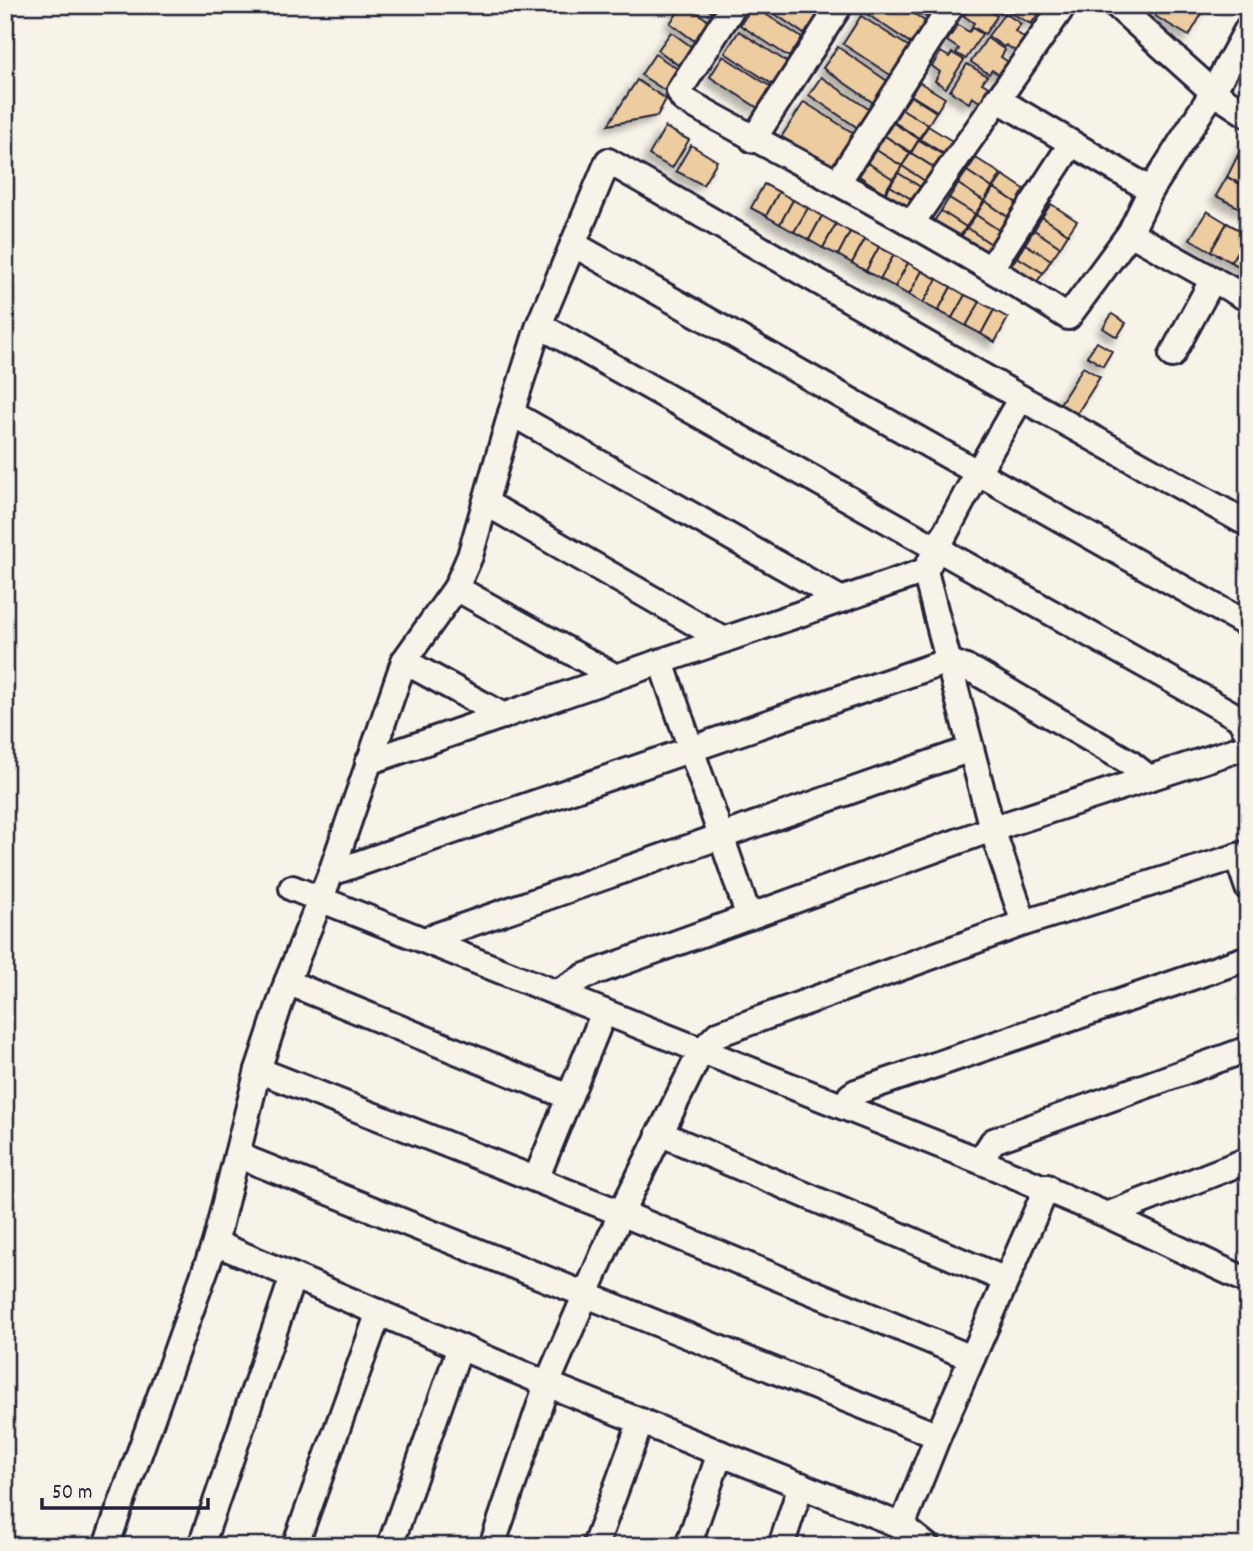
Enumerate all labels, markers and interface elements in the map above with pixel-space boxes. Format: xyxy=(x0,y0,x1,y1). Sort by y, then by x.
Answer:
scale bar xyxy=(42,1467,208,1511)
text: 50 m xyxy=(52,1479,92,1509)

